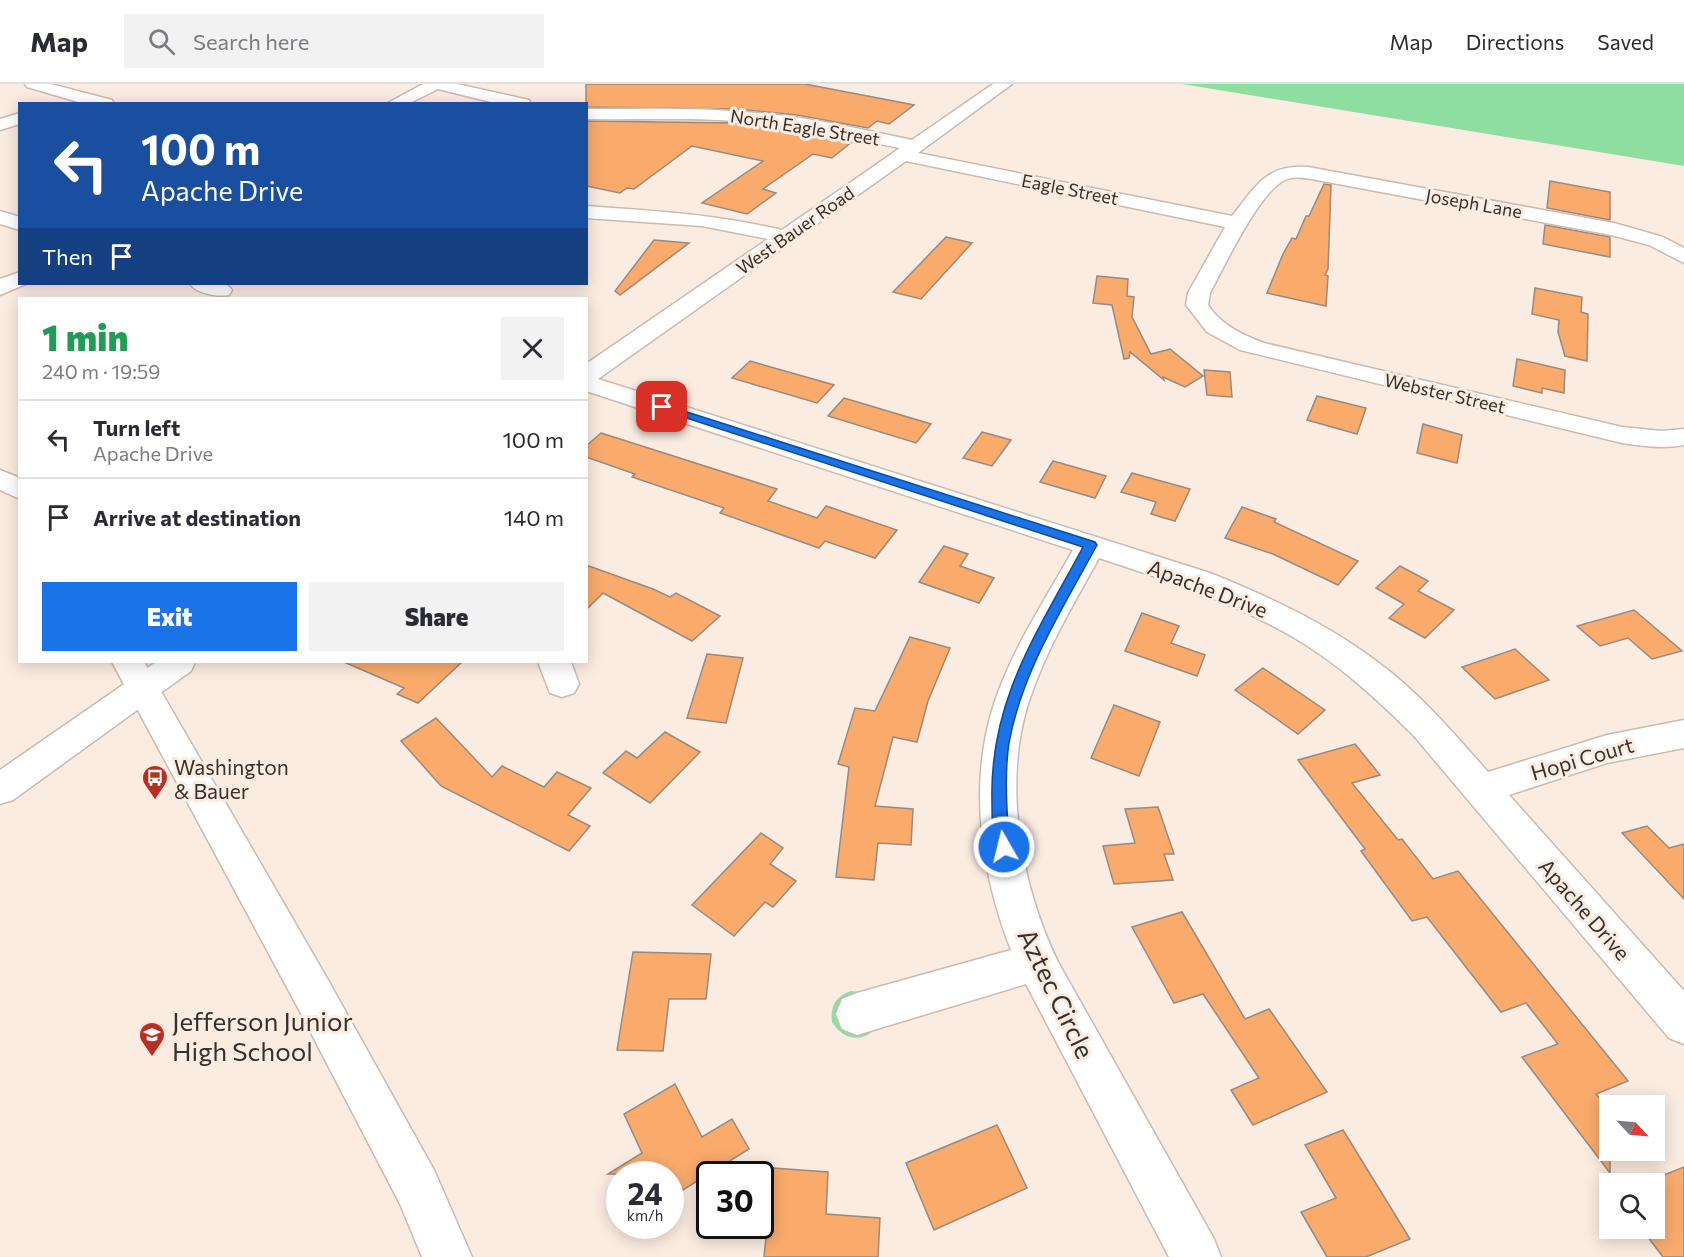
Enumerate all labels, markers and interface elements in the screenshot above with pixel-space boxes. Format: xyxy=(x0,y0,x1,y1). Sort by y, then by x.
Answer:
search box xyxy=(124,14,544,68)
text: Map xyxy=(30,24,88,58)
icon: search xyxy=(145,25,178,58)
text: Search here xyxy=(193,28,309,55)
text: Map xyxy=(1390,29,1433,54)
text: Directions xyxy=(1466,29,1564,54)
text: Saved xyxy=(1597,29,1654,54)
street label: North Eagle Street xyxy=(729,104,881,150)
text: 100 m xyxy=(141,122,261,174)
icon: left xyxy=(42,126,120,204)
street label: Eagle Street xyxy=(1020,169,1120,209)
text: Apache Drive xyxy=(141,174,303,207)
street label: West Bauer Road xyxy=(732,181,858,279)
street label: Joseph Lane xyxy=(1424,184,1524,222)
icon: arrive xyxy=(105,240,138,273)
text: Then xyxy=(42,243,93,270)
text: 1 min xyxy=(42,314,128,358)
button: close xyxy=(501,317,564,380)
text: 240 m · 19:59 xyxy=(42,359,161,383)
street label: Webster Street xyxy=(1382,368,1508,418)
pin xyxy=(636,381,687,432)
icon: arrive xyxy=(645,390,678,423)
text: Turn left xyxy=(93,414,180,441)
icon: left xyxy=(42,423,75,456)
text: 100 m xyxy=(502,426,564,453)
text: Apache Drive xyxy=(93,441,213,465)
icon: arrive xyxy=(42,501,75,534)
text: Arrive at destination xyxy=(93,504,301,531)
text: 140 m xyxy=(504,504,564,531)
street label: Apache Drive xyxy=(1145,554,1271,622)
button: Exit xyxy=(42,582,297,651)
button: Share xyxy=(309,582,564,651)
street label: Hopi Court xyxy=(1528,731,1636,785)
place label: Washington & Bauer xyxy=(174,754,289,803)
bus stop icon: Washington & Bauer xyxy=(140,763,170,801)
position arrow xyxy=(972,815,1036,879)
street label: Apache Drive xyxy=(1534,853,1636,965)
street label: Aztec Circle xyxy=(1012,923,1102,1063)
place label: Jefferson Junior High School xyxy=(172,1005,353,1066)
school or university icon: Jefferson Junior High School xyxy=(137,1020,167,1058)
north arrow xyxy=(1599,1095,1665,1161)
map controls xyxy=(1599,1095,1665,1239)
speed limit sign: 30 xyxy=(696,1161,774,1239)
button: search xyxy=(1599,1173,1665,1239)
text: 24 xyxy=(627,1174,663,1211)
text: km/h xyxy=(627,1206,663,1224)

